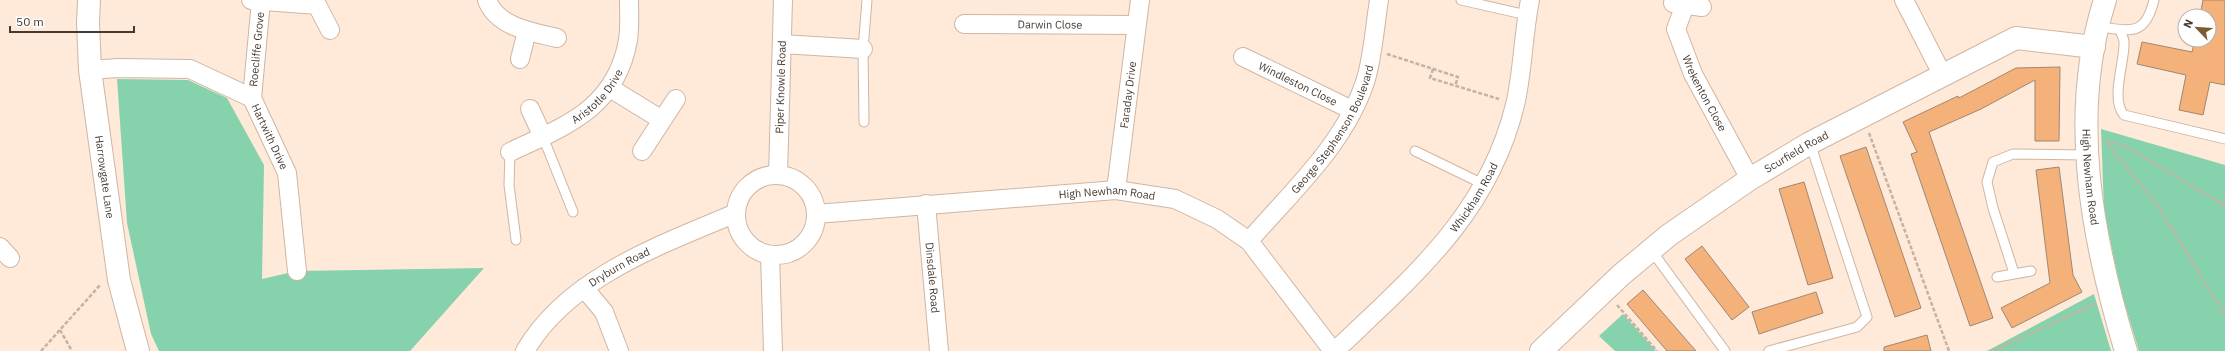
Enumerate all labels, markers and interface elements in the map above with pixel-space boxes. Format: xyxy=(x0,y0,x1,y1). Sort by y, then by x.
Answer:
scale bar xyxy=(10,8,134,34)
north arrow xyxy=(2177,8,2217,48)
street label: Roecliffe Grove xyxy=(246,11,267,87)
text: 50 m xyxy=(16,14,44,29)
street label: Darwin Close xyxy=(1018,17,1082,32)
text: N xyxy=(2180,17,2196,30)
street label: Piper Knowle Road xyxy=(772,40,789,134)
street label: Wrekenton Close xyxy=(1679,53,1730,134)
street label: Windleston Close xyxy=(1256,59,1340,109)
street label: Faraday Drive xyxy=(1117,60,1139,129)
street label: George Stephenson Boulevard xyxy=(1288,64,1376,197)
street label: Aristotle Drive xyxy=(569,67,626,127)
street label: Hartwith Drive xyxy=(249,101,291,172)
street label: Scurfield Road xyxy=(1762,128,1831,176)
street label: High Newham Road xyxy=(2079,128,2102,226)
street label: Harrowgate Lane xyxy=(92,134,117,219)
street label: Whickham Road xyxy=(1447,160,1501,235)
street label: High Newham Road xyxy=(1058,183,1156,203)
street label: Dinsdale Road xyxy=(922,242,943,314)
street label: Dryburn Road xyxy=(586,244,652,290)

